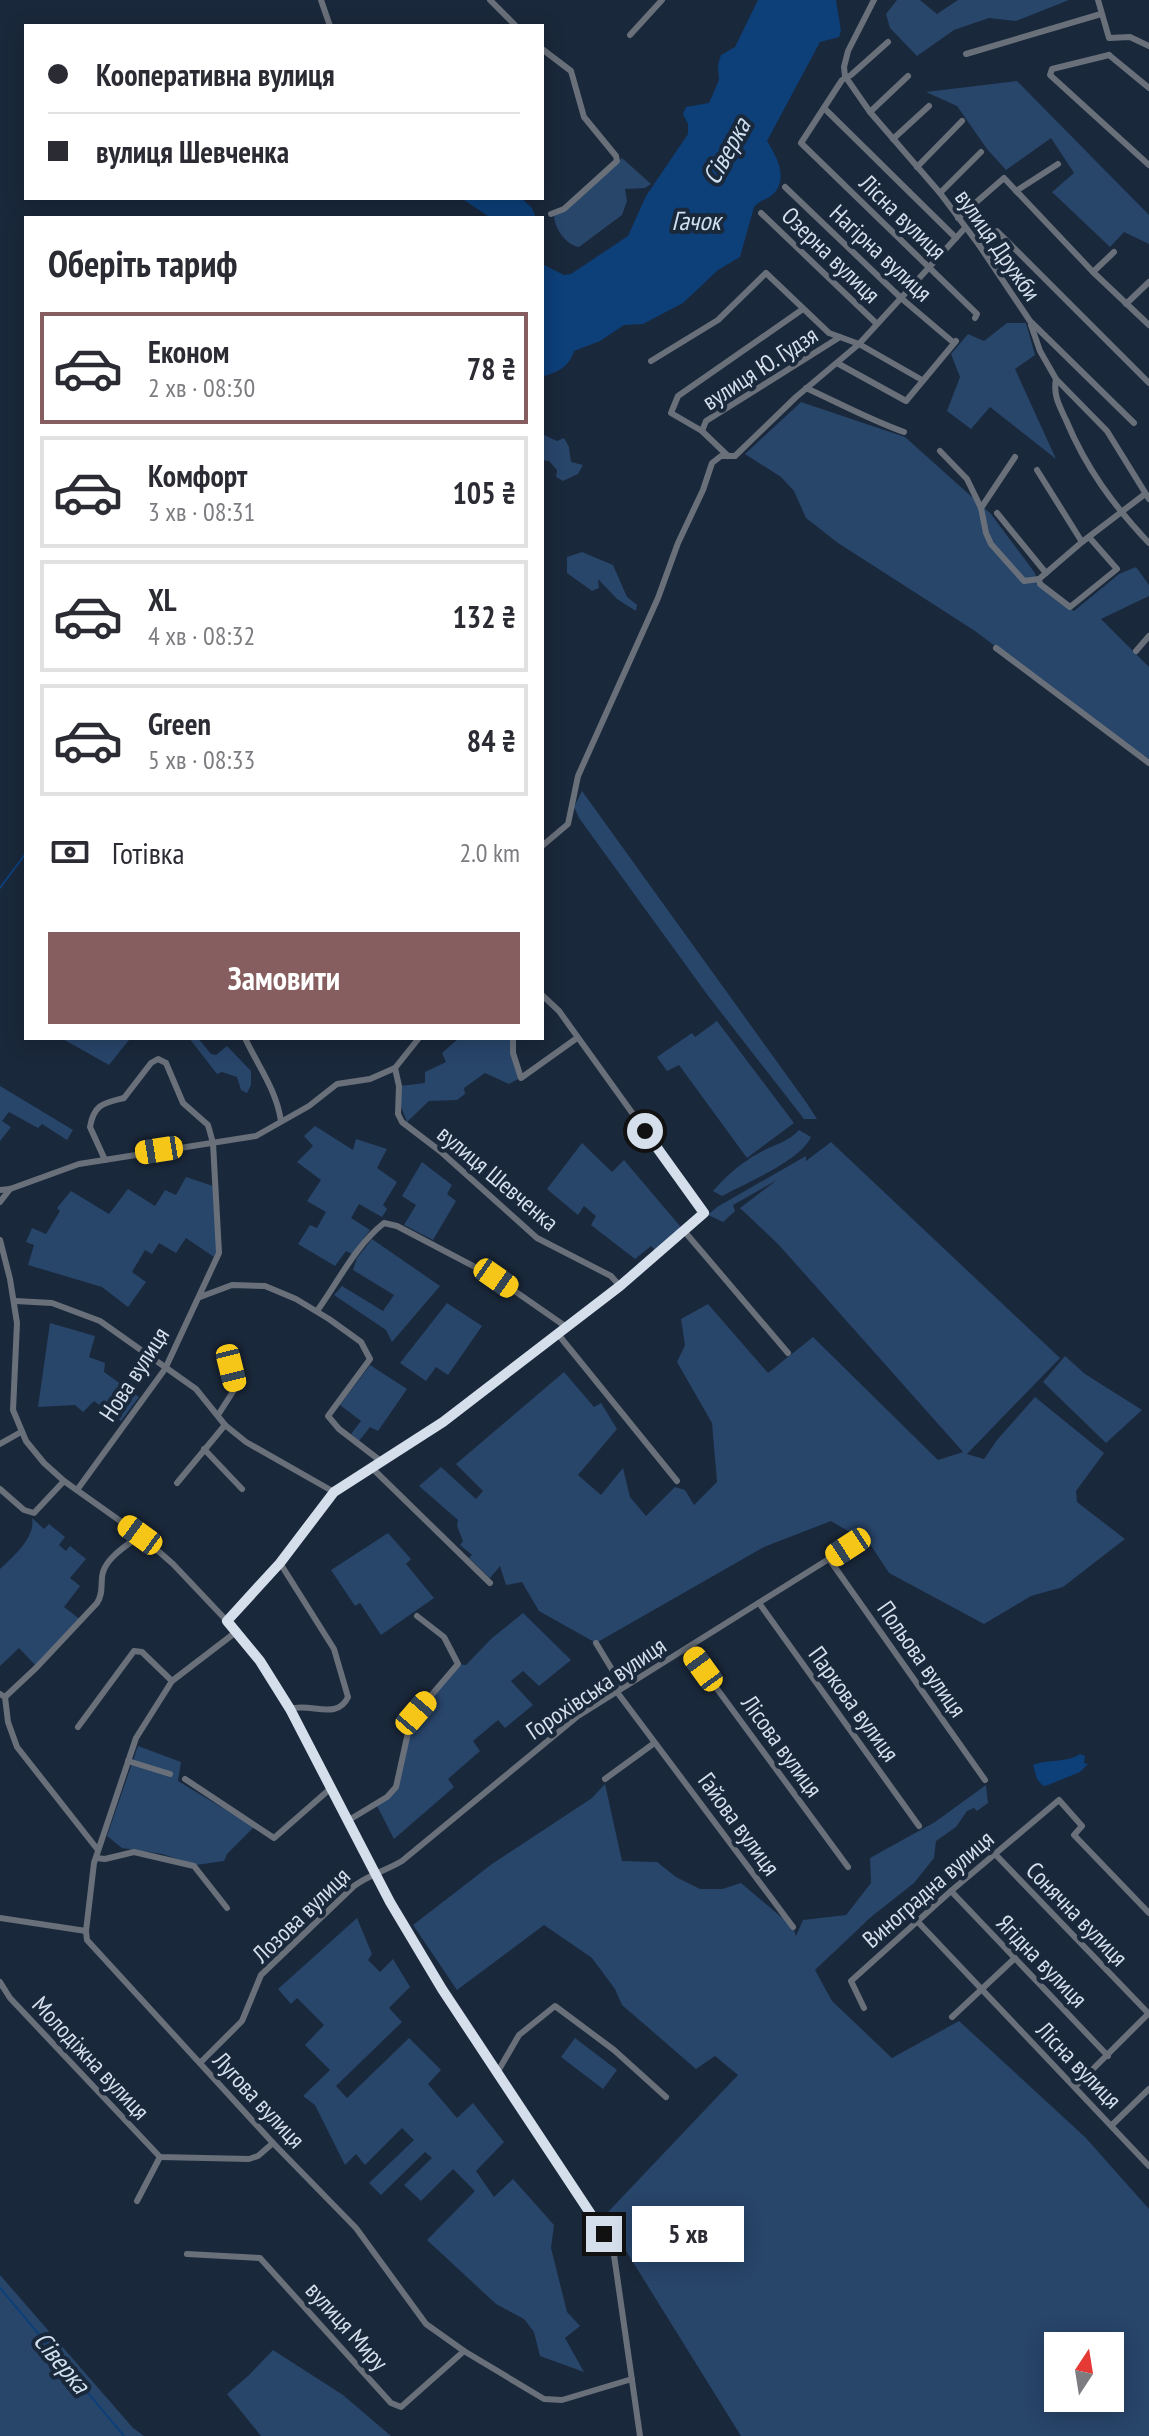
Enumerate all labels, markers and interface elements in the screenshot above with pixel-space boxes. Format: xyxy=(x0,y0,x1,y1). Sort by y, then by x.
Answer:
text: Кооперативна вулиця xyxy=(96,55,335,94)
water label: Сіверка xyxy=(694,111,758,190)
text: вулиця Шевченка xyxy=(96,132,289,171)
street label: Лісна вулиця xyxy=(852,167,953,266)
street label: вулиця Дружби xyxy=(948,183,1048,307)
street label: Нагірна вулиця xyxy=(823,198,939,308)
street label: Озерна вулиця xyxy=(775,200,887,310)
water label: Гачок xyxy=(672,204,723,237)
text: Оберіть тариф xyxy=(48,240,237,287)
street label: вулиця Ю. Гудзя xyxy=(696,319,824,417)
icon: car xyxy=(52,332,124,404)
text: Економ xyxy=(148,332,230,371)
text: 78 ₴ xyxy=(467,349,516,388)
text: 2 хв · 08:30 xyxy=(148,371,255,404)
icon: car xyxy=(52,456,124,528)
text: Комфорт xyxy=(148,456,247,495)
text: 105 ₴ xyxy=(452,473,516,512)
text: 3 хв · 08:31 xyxy=(148,495,255,528)
icon: car xyxy=(52,580,124,652)
text: XL xyxy=(148,580,177,619)
text: 132 ₴ xyxy=(452,597,516,636)
text: 4 хв · 08:32 xyxy=(148,619,255,652)
icon: car xyxy=(52,704,124,776)
text: Green xyxy=(148,704,211,743)
text: 84 ₴ xyxy=(467,721,516,760)
text: 5 хв · 08:33 xyxy=(148,743,255,776)
icon: cash xyxy=(48,830,92,874)
text: Готівка xyxy=(112,833,184,872)
text: 2.0 km xyxy=(459,836,520,869)
button: Замовити xyxy=(48,932,520,1024)
route start xyxy=(627,1113,663,1149)
street label: вулиця Шевченка xyxy=(431,1118,565,1238)
car xyxy=(133,1134,185,1166)
car xyxy=(469,1254,523,1302)
street label: Нова вулиця xyxy=(92,1321,176,1427)
car xyxy=(214,1342,248,1394)
car xyxy=(114,1511,166,1559)
car xyxy=(821,1524,875,1570)
street label: Польова вулиця xyxy=(871,1595,973,1723)
street label: Горохівська вулиця xyxy=(520,1630,672,1746)
street label: Паркова вулиця xyxy=(802,1640,906,1768)
car xyxy=(679,1643,727,1695)
car xyxy=(391,1687,441,1739)
street label: Лісова вулиця xyxy=(734,1688,829,1803)
street label: Гайова вулиця xyxy=(691,1766,787,1882)
street label: Виноградна вулиця xyxy=(856,1824,1000,1954)
street label: Сонячна вулиця xyxy=(1019,1855,1135,1973)
street label: Лозова вулиця xyxy=(245,1861,356,1970)
street label: Ягідна вулиця xyxy=(990,1908,1094,2014)
street label: Молодіжна вулиця xyxy=(26,1990,156,2126)
street label: Лісна вулиця xyxy=(1029,2014,1128,2115)
street label: Лугова вулиця xyxy=(206,2044,312,2155)
callout: 5 хв xyxy=(632,2206,744,2262)
route end xyxy=(586,2216,622,2252)
text: 5 хв xyxy=(668,2217,708,2250)
street label: вулиця Миру xyxy=(299,2275,395,2377)
water label: Сіверка xyxy=(27,2324,98,2401)
north arrow xyxy=(1044,2332,1124,2412)
map controls xyxy=(1044,2332,1124,2412)

